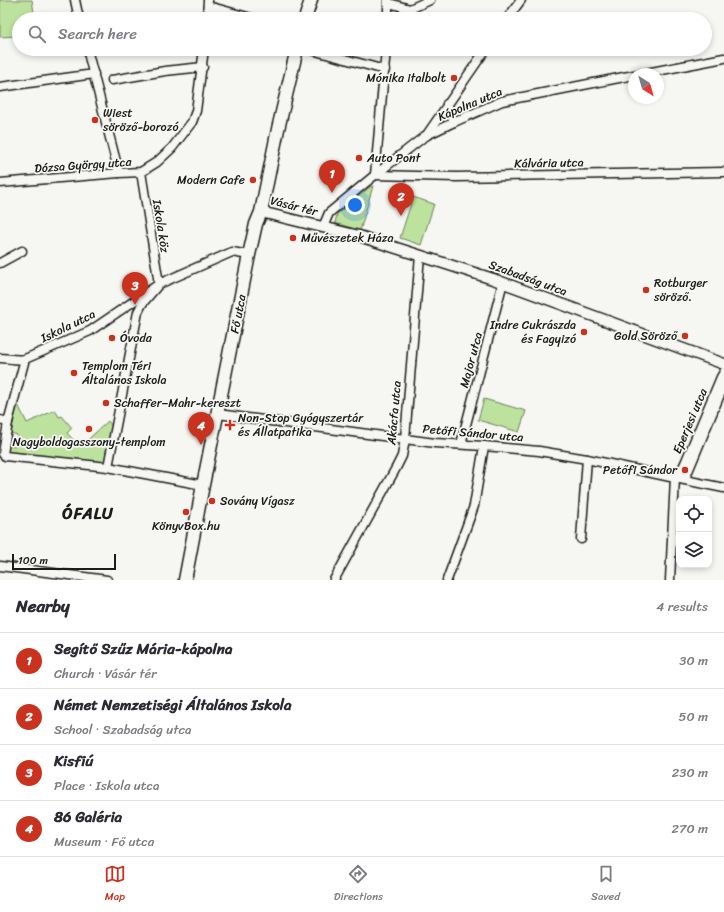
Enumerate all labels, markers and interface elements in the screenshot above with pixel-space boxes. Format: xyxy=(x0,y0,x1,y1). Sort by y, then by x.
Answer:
search box xyxy=(12,12,712,56)
text: Search here xyxy=(58,21,137,47)
icon: search xyxy=(26,23,48,45)
place label: Mónika italbolt xyxy=(366,67,446,89)
north arrow xyxy=(628,68,664,104)
marker: Mónika italbolt xyxy=(449,73,459,83)
street label: Kápolna utca xyxy=(434,80,506,128)
place label: Wiest söröző-borozó xyxy=(102,102,179,138)
marker: Wiest söröző-borozó xyxy=(90,115,100,125)
place label: Auto Pont xyxy=(366,147,421,169)
street label: Dózsa György utca xyxy=(34,151,133,179)
street label: Kálvária utca xyxy=(514,151,584,175)
marker: Auto Pont xyxy=(354,153,364,163)
pin: 1 xyxy=(319,160,345,193)
place label: Modern Cafe xyxy=(177,169,245,191)
marker: Modern Cafe xyxy=(248,175,258,185)
pin: 2 xyxy=(388,183,414,216)
street label: Vásár tér xyxy=(268,190,321,223)
your location xyxy=(345,195,365,215)
street label: Iskola köz xyxy=(146,197,176,254)
place label: Művészetek Háza xyxy=(301,227,394,249)
marker: Művészetek Háza xyxy=(288,233,298,243)
street label: Szabadság utca xyxy=(486,254,570,302)
pin: 3 xyxy=(122,272,148,305)
place label: Rotburger söröző. xyxy=(653,272,708,308)
marker: Rotburger söröző. xyxy=(641,285,651,295)
street label: Fő utca xyxy=(223,292,253,335)
street label: Iskola utca xyxy=(36,303,99,349)
place label: Indre Cukrászda és Fagyizó xyxy=(489,314,577,350)
place label: Gold Söröző xyxy=(614,325,678,347)
place label: Óvoda xyxy=(120,327,153,349)
marker: Indre Cukrászda és Fagyizó xyxy=(579,327,589,337)
street label: Major utca xyxy=(453,330,489,390)
marker: Gold Söröző xyxy=(680,331,690,341)
marker: Óvoda xyxy=(107,333,117,343)
place label: Templom Téri Általános Iskola xyxy=(81,355,167,391)
marker: Templom Téri Általános Iskola xyxy=(69,368,79,378)
street label: Akácfa utca xyxy=(380,380,408,447)
street label: Eperjesi utca xyxy=(666,384,714,457)
place label: Schaffer–Mahr-kereszt xyxy=(114,392,241,414)
marker: Schaffer–Mahr-kereszt xyxy=(101,398,111,408)
place label: Non-Stop Gyógyszertár és Állatpatika xyxy=(238,407,364,443)
pin: 4 xyxy=(188,412,214,445)
street label: Petőfi Sándor utca xyxy=(422,418,524,448)
marker: Non-Stop Gyógyszertár és Állatpatika xyxy=(225,420,235,430)
marker: Nagyboldogasszony-templom xyxy=(84,424,94,434)
place label: Nagyboldogasszony-templom xyxy=(13,431,165,453)
place label: Petőfi Sándor xyxy=(603,459,678,481)
marker: Petőfi Sándor xyxy=(680,465,690,475)
place label: Sovány Vígasz xyxy=(220,490,295,512)
marker: Sovány Vígasz xyxy=(207,496,217,506)
map controls xyxy=(676,496,712,568)
button: locate xyxy=(676,496,712,532)
district label: ÓFALU xyxy=(61,499,114,528)
marker: KönyvBox.hu xyxy=(181,507,191,517)
place label: KönyvBox.hu xyxy=(152,515,221,537)
button: layers xyxy=(676,532,712,568)
text: 100 m xyxy=(18,551,48,570)
scale bar xyxy=(12,552,116,571)
text: Nearby xyxy=(16,591,70,621)
text: 4 results xyxy=(656,595,708,618)
text: Segítő Szűz Mária-kápolna xyxy=(54,636,232,662)
text: 1 xyxy=(26,649,32,672)
text: 30 m xyxy=(679,649,708,672)
text: Church · Vásár tér xyxy=(54,662,157,685)
text: Német Nemzetiségi Általános Iskola xyxy=(54,692,292,718)
text: 2 xyxy=(25,705,33,728)
text: 50 m xyxy=(678,705,708,728)
text: School · Szabadság utca xyxy=(54,718,191,741)
text: Kisfiú xyxy=(54,748,93,774)
text: 3 xyxy=(25,761,33,784)
text: 230 m xyxy=(672,761,708,784)
text: Place · Iskola utca xyxy=(54,774,159,797)
text: 86 Galéria xyxy=(54,804,122,830)
text: 4 xyxy=(25,817,33,840)
text: 270 m xyxy=(671,817,708,840)
text: Museum · Fő utca xyxy=(54,830,154,853)
tab: Map xyxy=(104,863,126,906)
tab: Directions xyxy=(334,863,383,906)
tab: Saved xyxy=(591,863,620,906)

